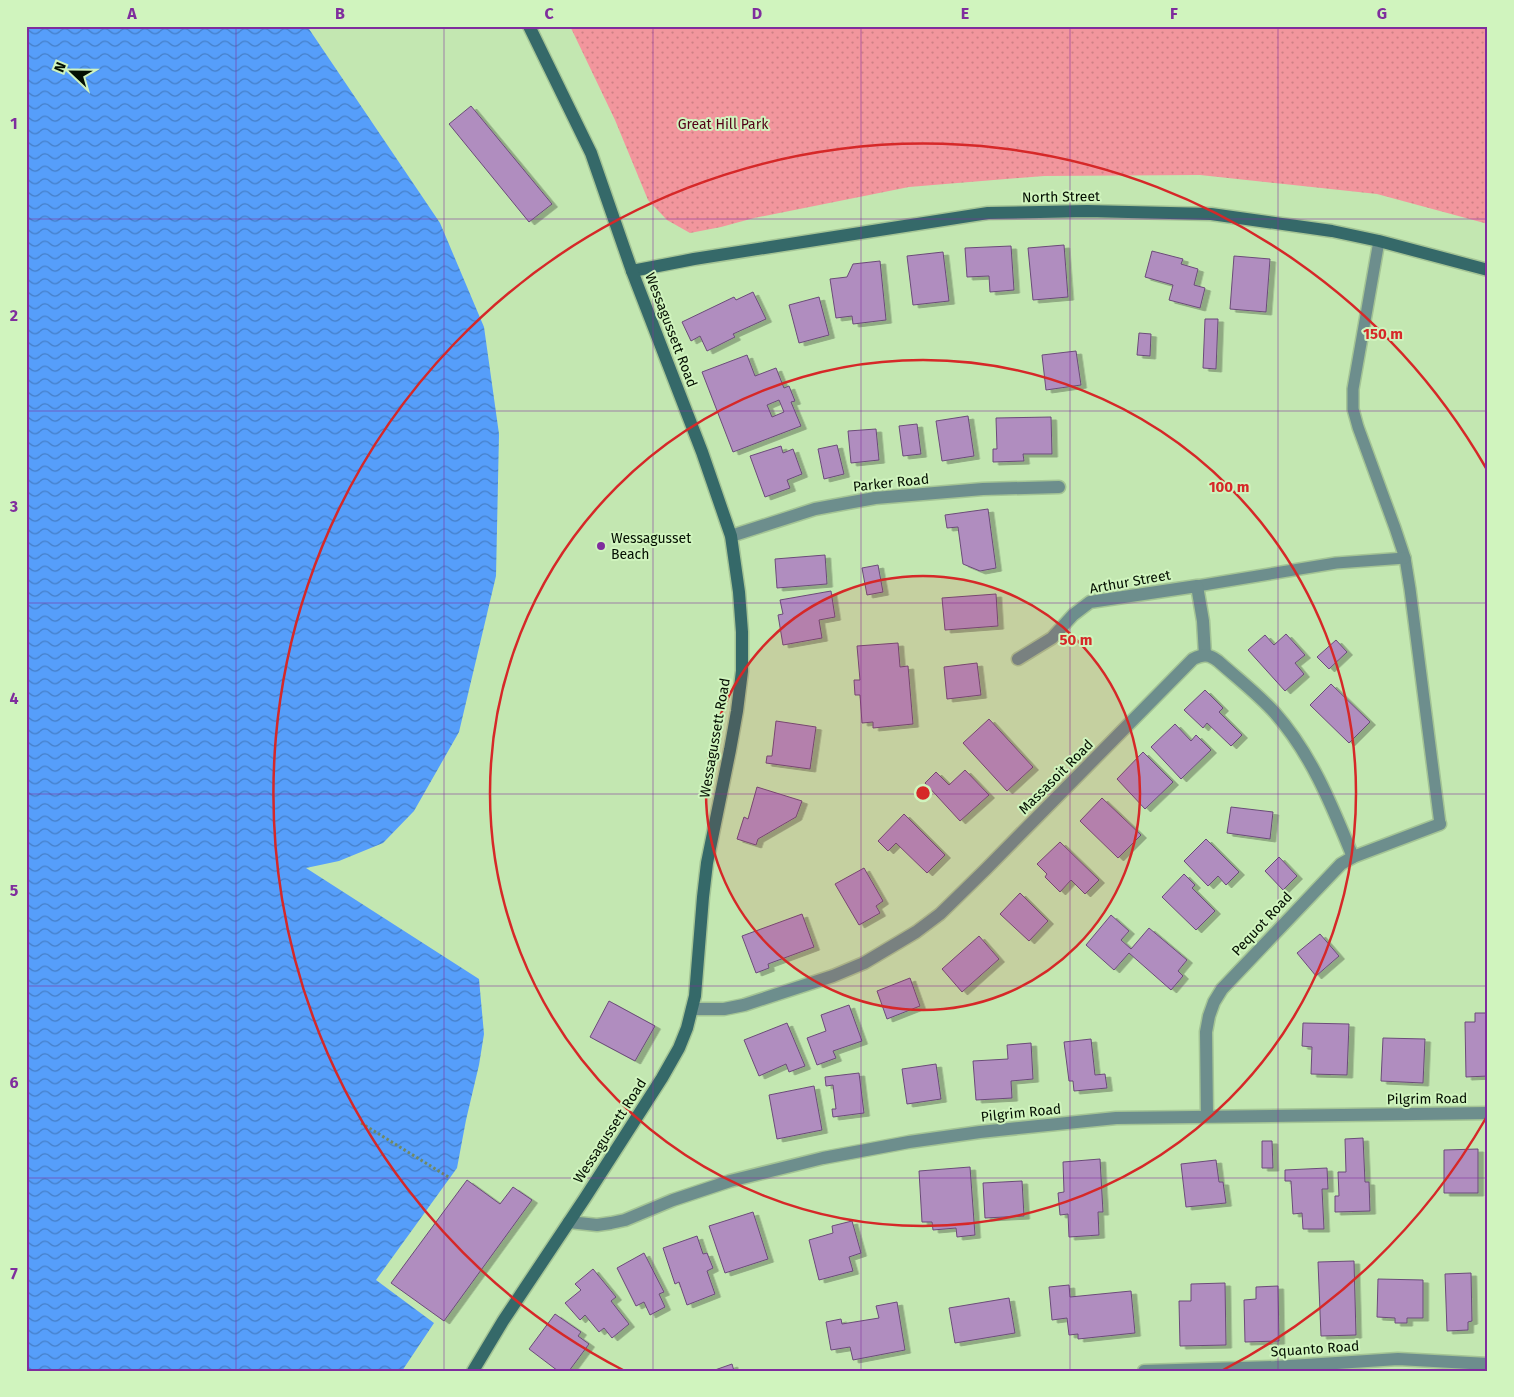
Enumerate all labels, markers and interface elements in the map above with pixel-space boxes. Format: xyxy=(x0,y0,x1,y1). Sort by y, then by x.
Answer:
text: A xyxy=(126,4,137,23)
text: B xyxy=(335,4,345,23)
text: C xyxy=(544,4,554,23)
text: D xyxy=(752,4,762,23)
text: E xyxy=(961,4,969,23)
text: F xyxy=(1170,4,1178,23)
text: G xyxy=(1377,4,1387,23)
north arrow xyxy=(48,48,98,98)
text: N xyxy=(51,60,70,75)
text: 1 xyxy=(10,114,18,133)
park label: Great Hill Park xyxy=(678,116,769,133)
street label: North Street xyxy=(1022,188,1101,206)
street label: Wessagussett Road xyxy=(641,270,701,390)
text: 2 xyxy=(10,306,18,325)
text: 150 m xyxy=(1363,325,1403,343)
street label: Parker Road xyxy=(852,471,930,495)
text: 100 m xyxy=(1209,478,1249,496)
text: 3 xyxy=(9,497,18,516)
place label: Wessagusset Beach xyxy=(611,530,692,563)
marker: Wessagusset Beach xyxy=(595,540,607,552)
street label: Arthur Street xyxy=(1088,566,1173,597)
text: 50 m xyxy=(1059,631,1093,649)
street label: Wessagussett Road xyxy=(696,677,734,799)
text: 4 xyxy=(9,689,19,708)
street label: Massasoit Road xyxy=(1015,736,1097,818)
centre of rings xyxy=(914,784,932,802)
text: 5 xyxy=(10,881,19,900)
street label: Pequot Road xyxy=(1228,889,1296,959)
text: 6 xyxy=(9,1073,19,1092)
street label: Wessagussett Road xyxy=(570,1076,650,1186)
street label: Pilgrim Road xyxy=(1386,1090,1468,1108)
street label: Pilgrim Road xyxy=(980,1100,1062,1126)
text: 7 xyxy=(10,1264,18,1283)
street label: Squanto Road xyxy=(1270,1337,1360,1361)

